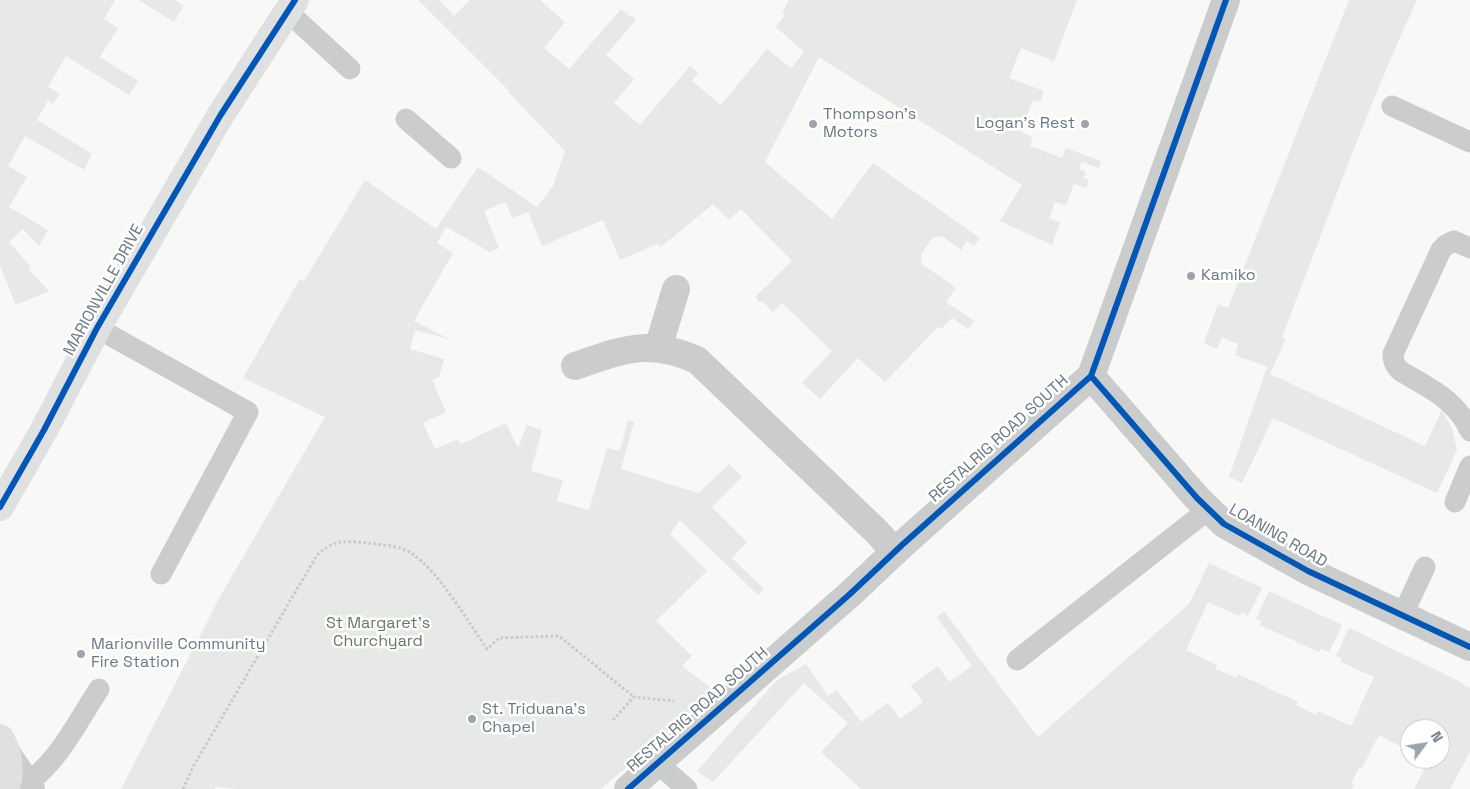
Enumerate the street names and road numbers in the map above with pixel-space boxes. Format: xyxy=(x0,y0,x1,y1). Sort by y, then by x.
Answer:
street label: MARIONVILLE DRIVE xyxy=(60,221,148,359)
street label: RESTALRIG ROAD SOUTH xyxy=(925,371,1073,507)
street label: LOANING ROAD xyxy=(1225,500,1331,572)
street label: RESTALRIG ROAD SOUTH xyxy=(624,643,772,777)

